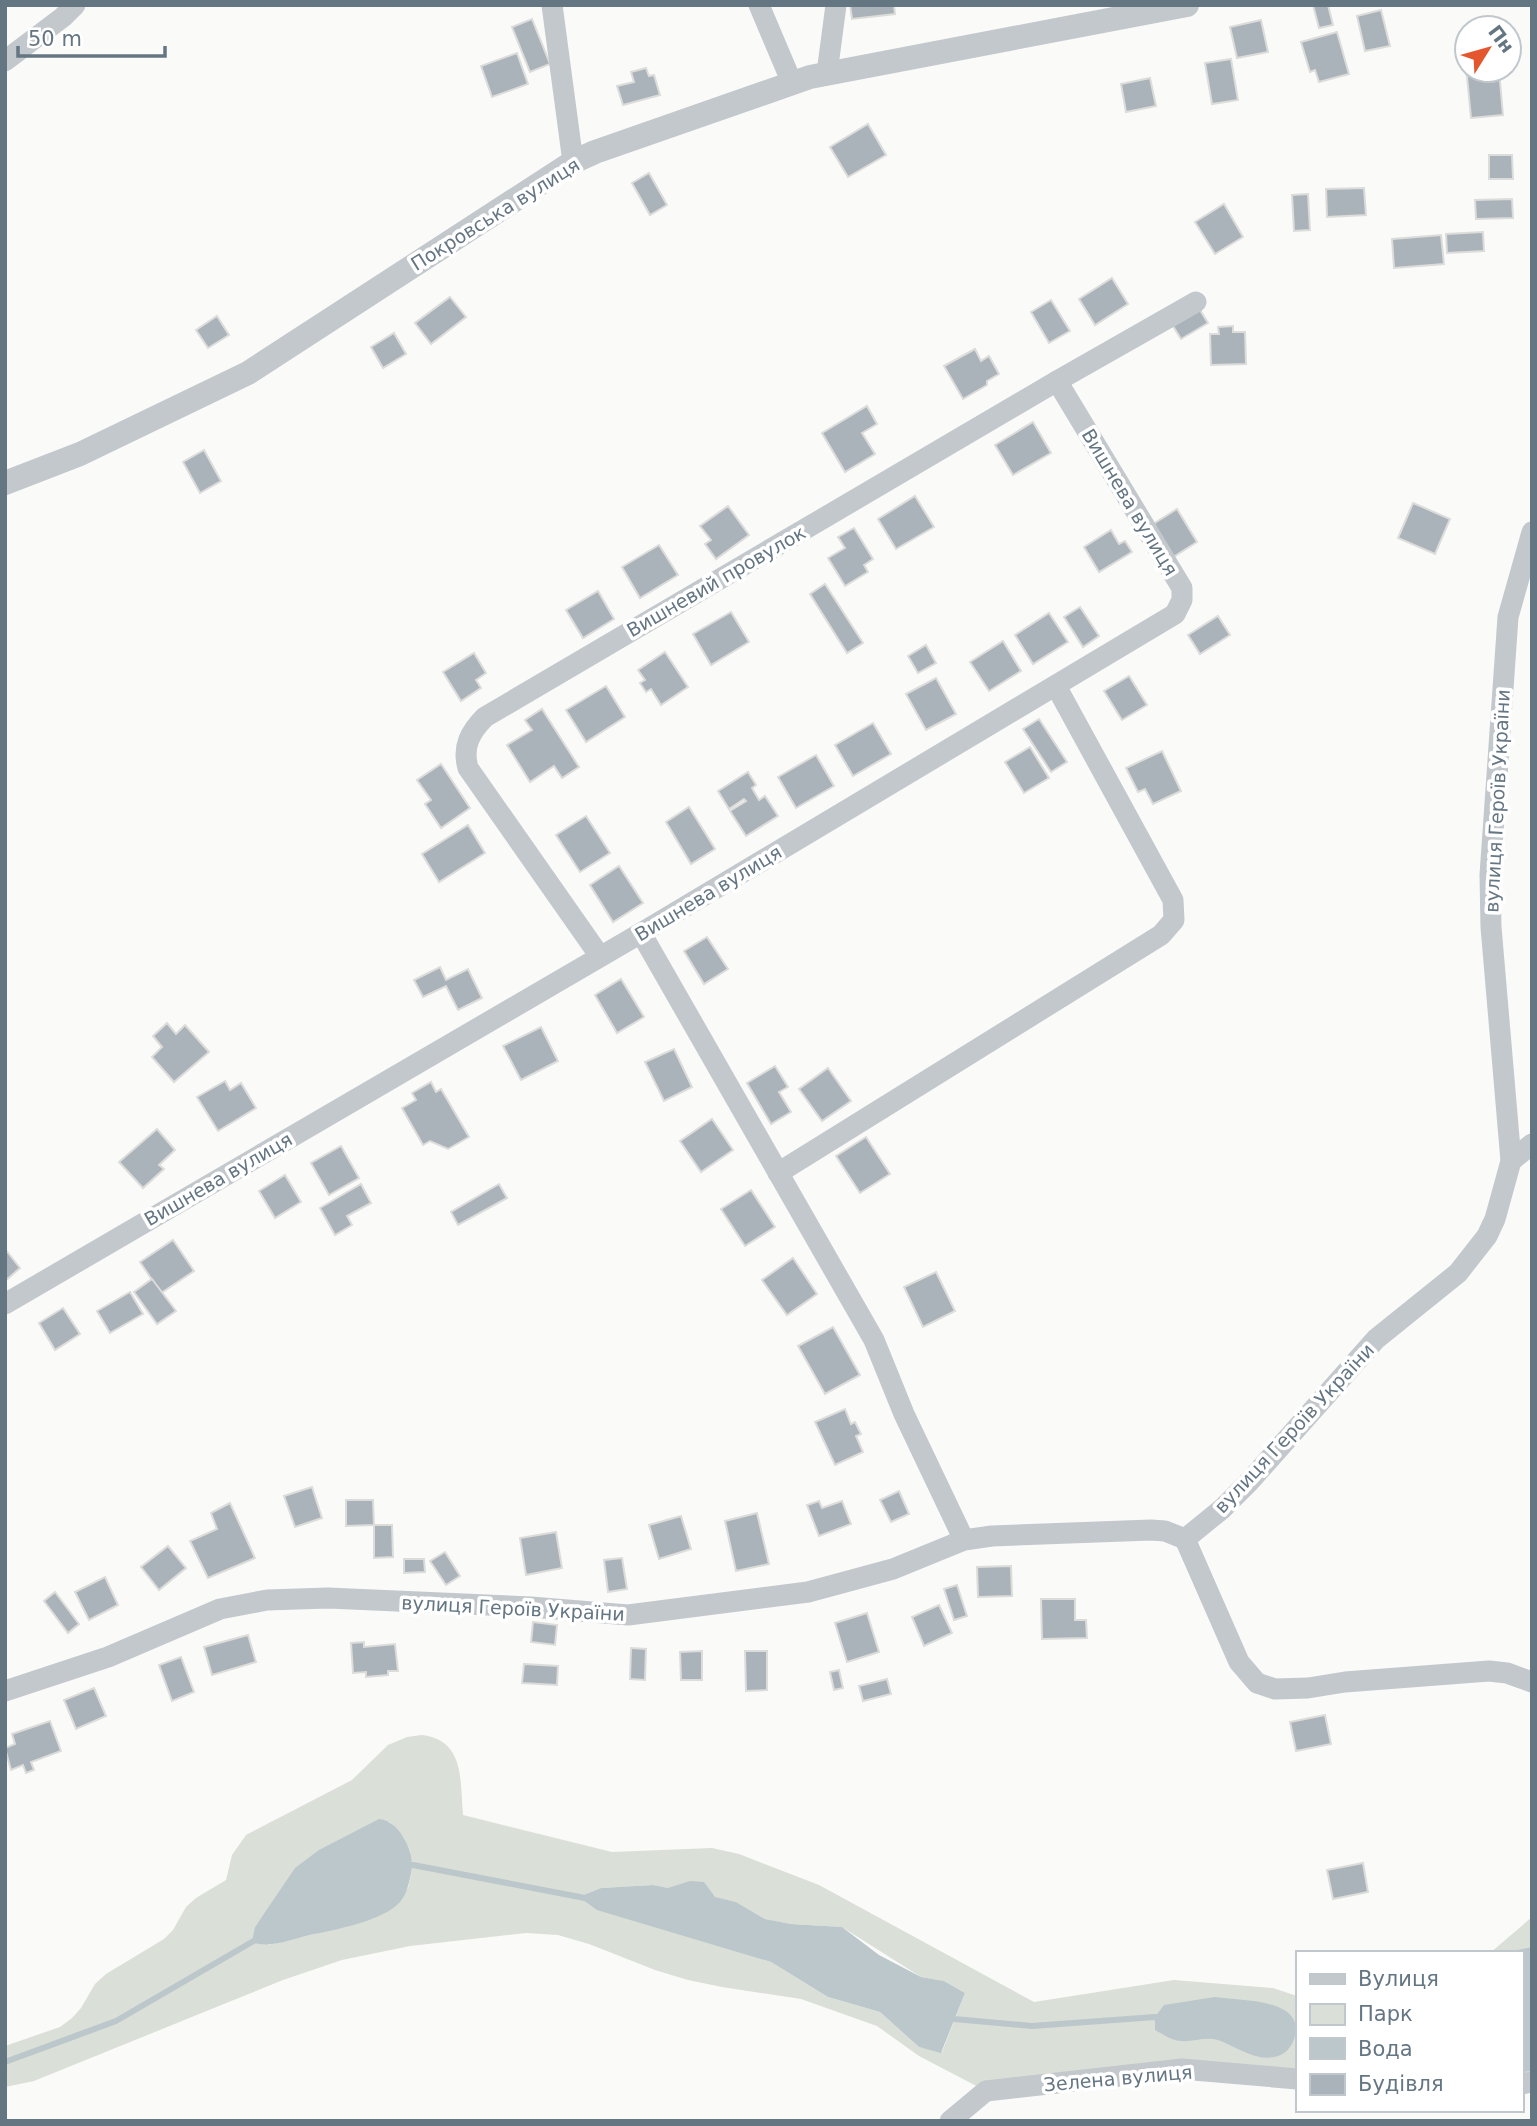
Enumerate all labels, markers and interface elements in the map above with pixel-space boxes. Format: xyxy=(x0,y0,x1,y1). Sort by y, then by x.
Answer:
scale bar xyxy=(18,14,164,58)
north arrow xyxy=(1453,14,1523,84)
text: Пн xyxy=(1484,21,1519,57)
text: 50 m xyxy=(28,27,82,51)
street label: Покровська вулиця xyxy=(407,153,583,275)
street label: Вишнева вулиця xyxy=(1078,425,1182,579)
street label: Вишневий провулок xyxy=(623,521,809,641)
street label: вулиця Героїв України xyxy=(1480,689,1514,913)
street label: Вишнева вулиця xyxy=(631,841,785,945)
street label: Вишнева вулиця xyxy=(140,1128,296,1230)
street label: вулиця Героїв України xyxy=(1210,1339,1378,1517)
street label: вулиця Героїв України xyxy=(401,1591,625,1625)
legend xyxy=(1296,1951,1523,2112)
text: Вулиця xyxy=(1358,1967,1439,1991)
text: Парк xyxy=(1358,2002,1413,2026)
text: Вода xyxy=(1358,2037,1413,2061)
street label: Зелена вулиця xyxy=(1043,2061,1193,2095)
text: Будівля xyxy=(1358,2072,1444,2096)

